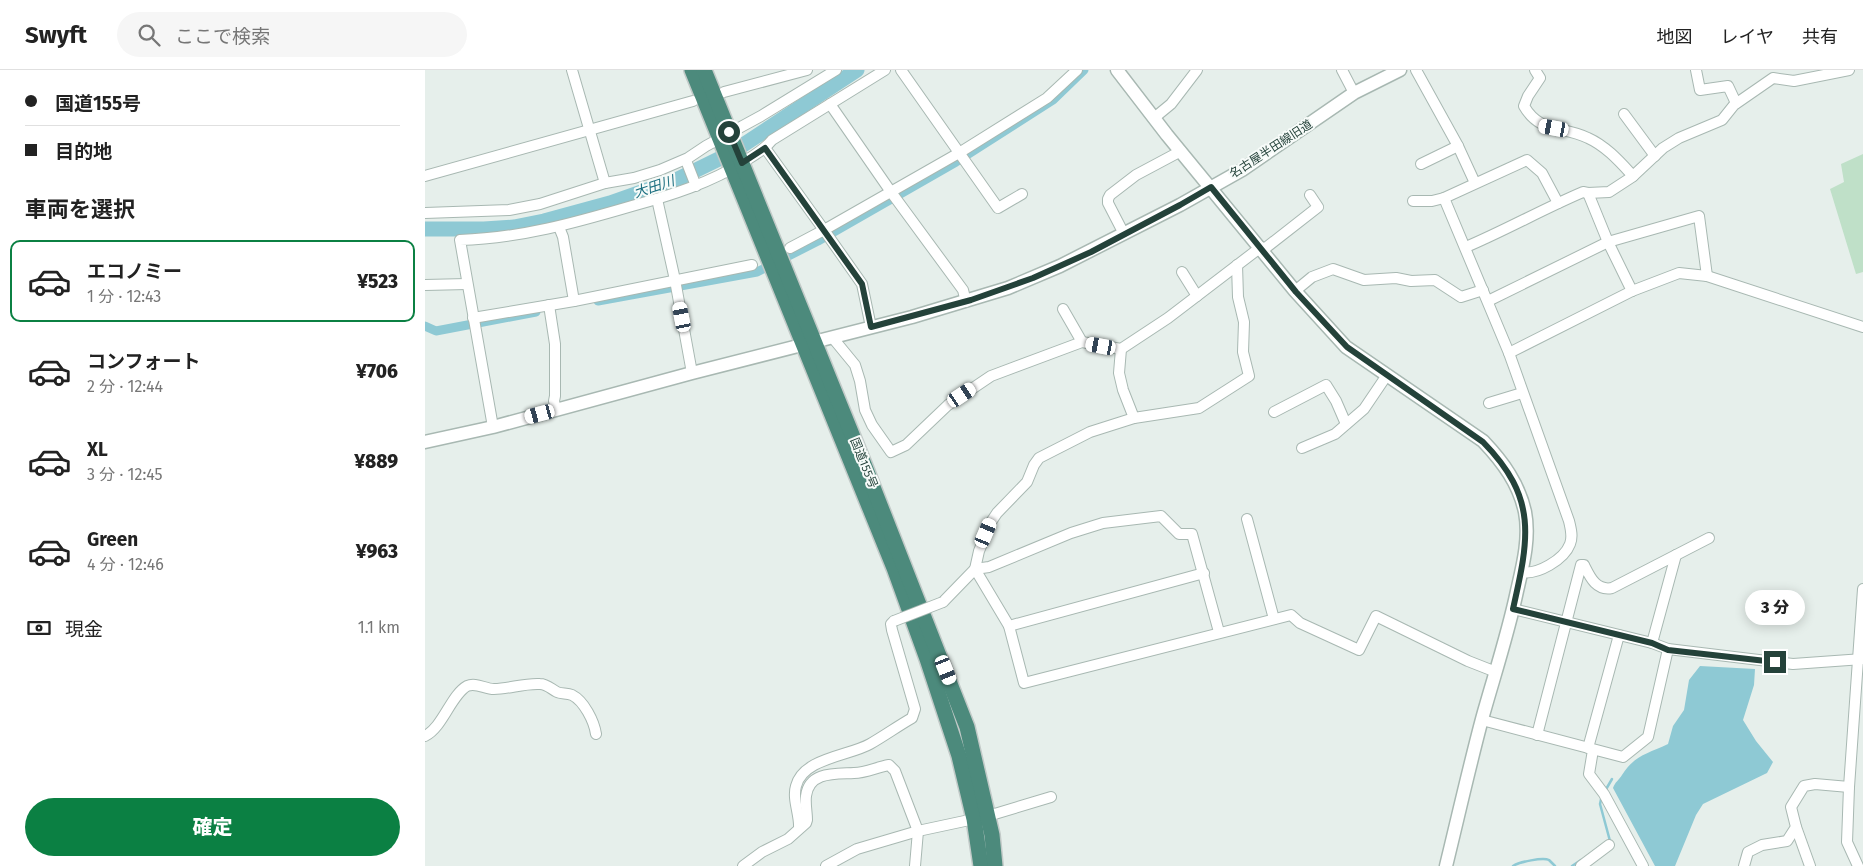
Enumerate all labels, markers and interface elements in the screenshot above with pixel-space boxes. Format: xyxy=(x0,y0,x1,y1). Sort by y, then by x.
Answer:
search box xyxy=(117,12,467,57)
text: Swyft xyxy=(25,21,87,49)
icon: search xyxy=(135,21,163,49)
text: ここで検索 xyxy=(175,25,270,48)
text: 地図 xyxy=(1657,26,1693,48)
text: レイヤ xyxy=(1721,26,1774,48)
text: 共有 xyxy=(1802,26,1838,48)
text: 国道155号 xyxy=(55,92,141,115)
street label: 名古屋半田線旧道 xyxy=(1227,117,1315,181)
car xyxy=(1537,118,1570,138)
route start xyxy=(718,121,740,143)
text: 目的地 xyxy=(55,140,112,163)
water label: 大田川 xyxy=(631,172,679,202)
text: 車両を選択 xyxy=(25,196,135,223)
icon: car xyxy=(27,259,72,304)
text: エコノミー xyxy=(87,260,182,283)
text: ¥523 xyxy=(357,270,398,293)
text: 1 分 · 12:43 xyxy=(87,287,161,306)
car xyxy=(671,301,692,333)
car xyxy=(1084,336,1117,356)
icon: car xyxy=(27,349,72,394)
text: コンフォート xyxy=(87,350,200,373)
text: ¥706 xyxy=(356,360,398,383)
text: 2 分 · 12:44 xyxy=(87,377,163,396)
car xyxy=(945,380,978,410)
car xyxy=(523,403,556,425)
street label: 国道155号 xyxy=(848,436,880,490)
text: XL xyxy=(87,438,108,461)
icon: car xyxy=(27,439,72,484)
text: ¥889 xyxy=(354,450,398,473)
text: 3 分 · 12:45 xyxy=(87,465,163,484)
car xyxy=(973,516,998,550)
text: Green xyxy=(87,528,138,551)
icon: car xyxy=(27,529,72,574)
text: ¥963 xyxy=(356,540,398,563)
text: 4 分 · 12:46 xyxy=(87,555,164,574)
callout: 3 分 xyxy=(1745,590,1805,624)
text: 3 分 xyxy=(1761,598,1789,617)
icon: cash xyxy=(25,614,53,642)
text: 現金 xyxy=(65,618,103,641)
text: 1.1 km xyxy=(358,618,400,637)
route end xyxy=(1764,651,1786,673)
car xyxy=(933,653,958,687)
button: 確定 xyxy=(25,798,400,856)

